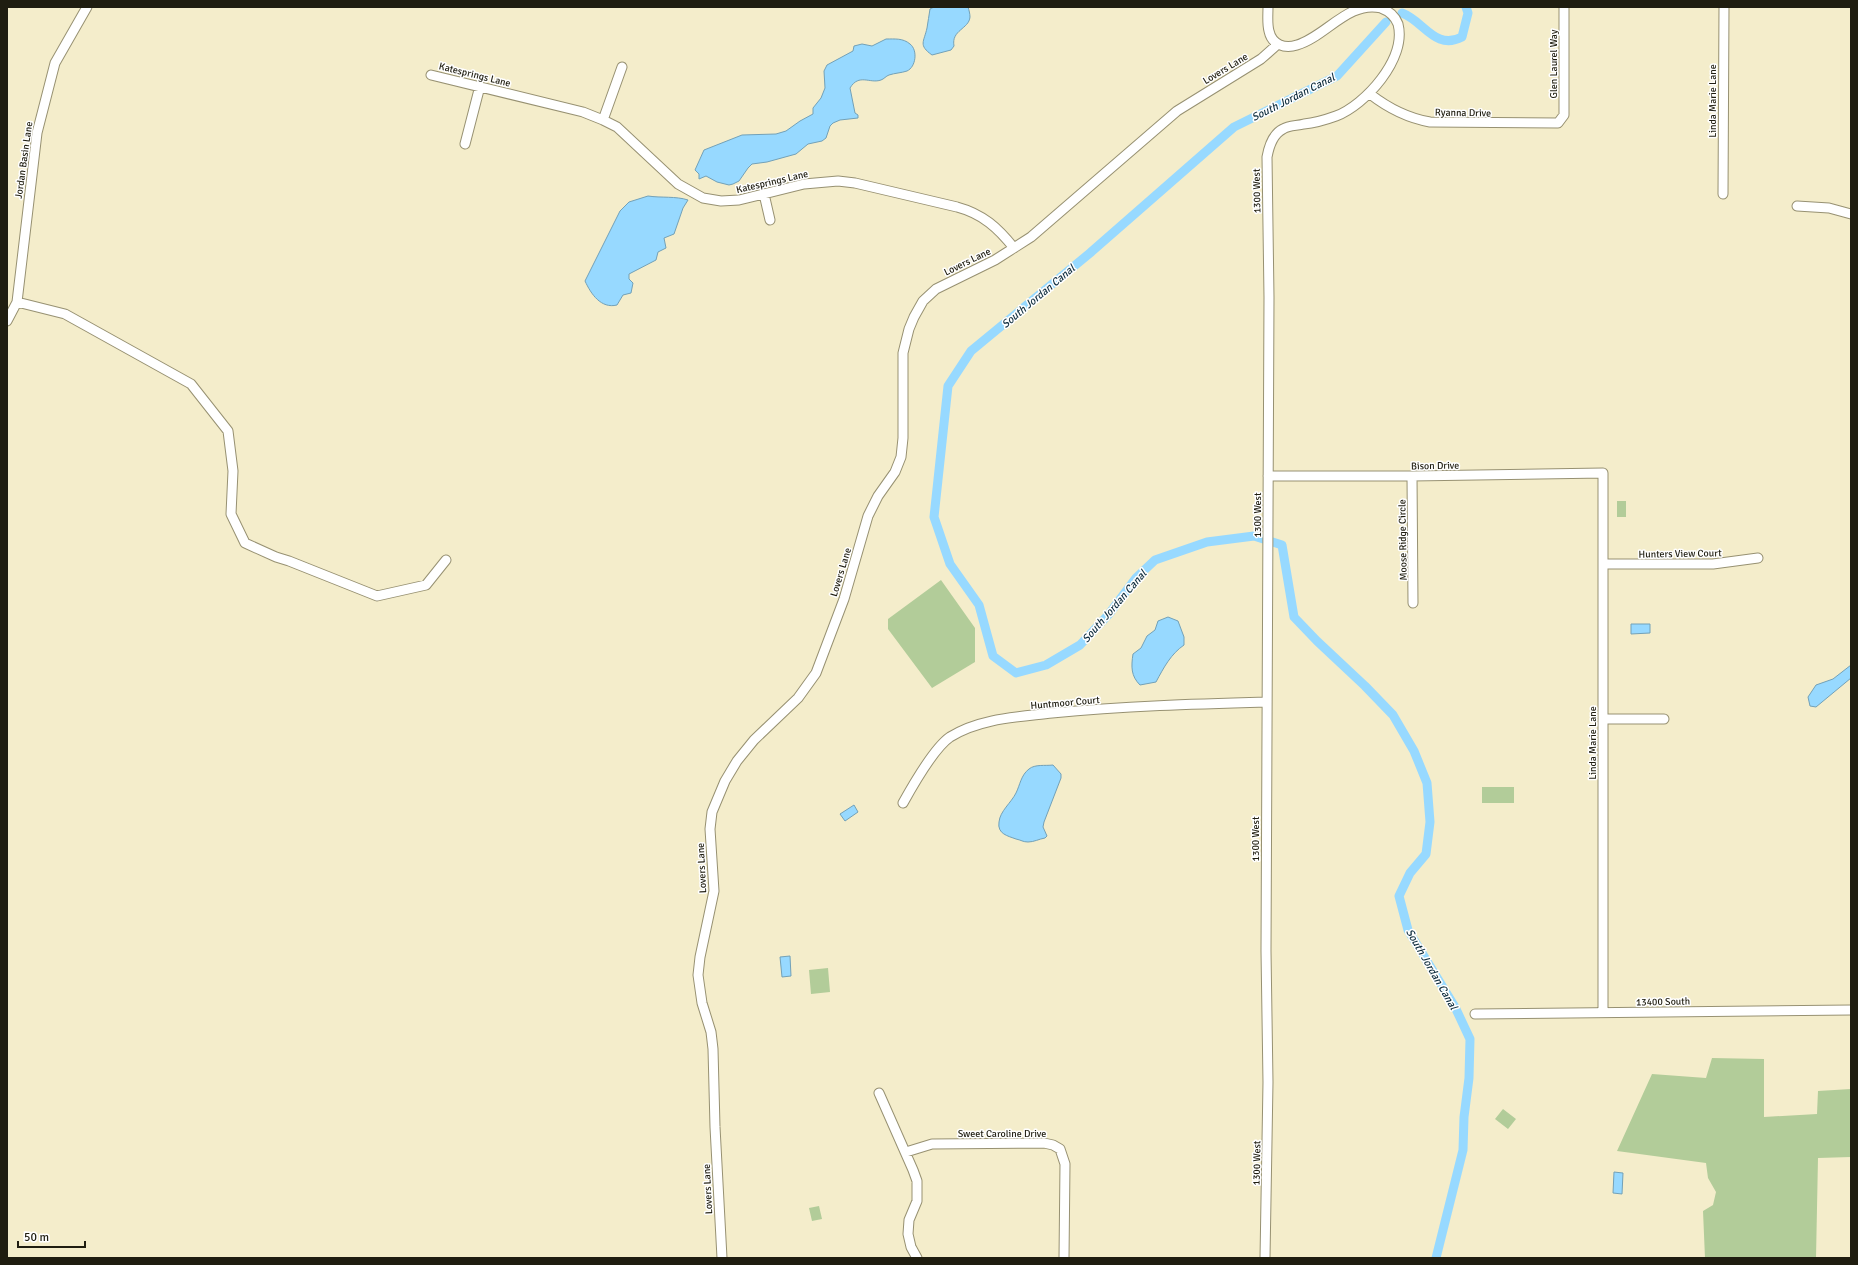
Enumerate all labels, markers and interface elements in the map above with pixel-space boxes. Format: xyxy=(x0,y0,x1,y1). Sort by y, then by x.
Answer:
street label: Glen Laurel Way xyxy=(1548,29,1560,98)
street label: Lovers Lane xyxy=(1201,51,1250,87)
street label: Katesprings Lane xyxy=(438,60,512,90)
street label: Linda Marie Lane xyxy=(1707,64,1719,138)
water label: South Jordan Canal xyxy=(1250,71,1338,124)
street label: Ryanna Drive xyxy=(1435,107,1491,119)
street label: Jordan Basin Lane xyxy=(13,121,35,200)
street label: Katesprings Lane xyxy=(735,168,809,196)
street label: 1300 West xyxy=(1251,168,1263,213)
street label: Lovers Lane xyxy=(942,245,993,278)
water label: South Jordan Canal xyxy=(999,262,1078,331)
street label: Bison Drive xyxy=(1411,460,1459,472)
street label: 1300 West xyxy=(1252,492,1264,537)
street label: Moose Ridge Circle xyxy=(1396,499,1410,581)
street label: Lovers Lane xyxy=(828,546,854,598)
street label: Hunters View Court xyxy=(1638,547,1722,561)
water label: South Jordan Canal xyxy=(1079,567,1150,645)
street label: Huntmoor Court xyxy=(1030,694,1101,712)
street label: Linda Marie Lane xyxy=(1587,706,1599,780)
street label: 1300 West xyxy=(1250,816,1262,861)
street label: Lovers Lane xyxy=(695,842,709,893)
water label: South Jordan Canal xyxy=(1403,926,1460,1013)
street label: 13400 South xyxy=(1636,996,1690,1008)
street label: Sweet Caroline Drive xyxy=(958,1128,1046,1140)
street label: 1300 West xyxy=(1251,1140,1263,1186)
street label: Lovers Lane xyxy=(701,1163,715,1214)
scale bar xyxy=(18,1223,85,1249)
text: 50 m xyxy=(24,1230,49,1245)

